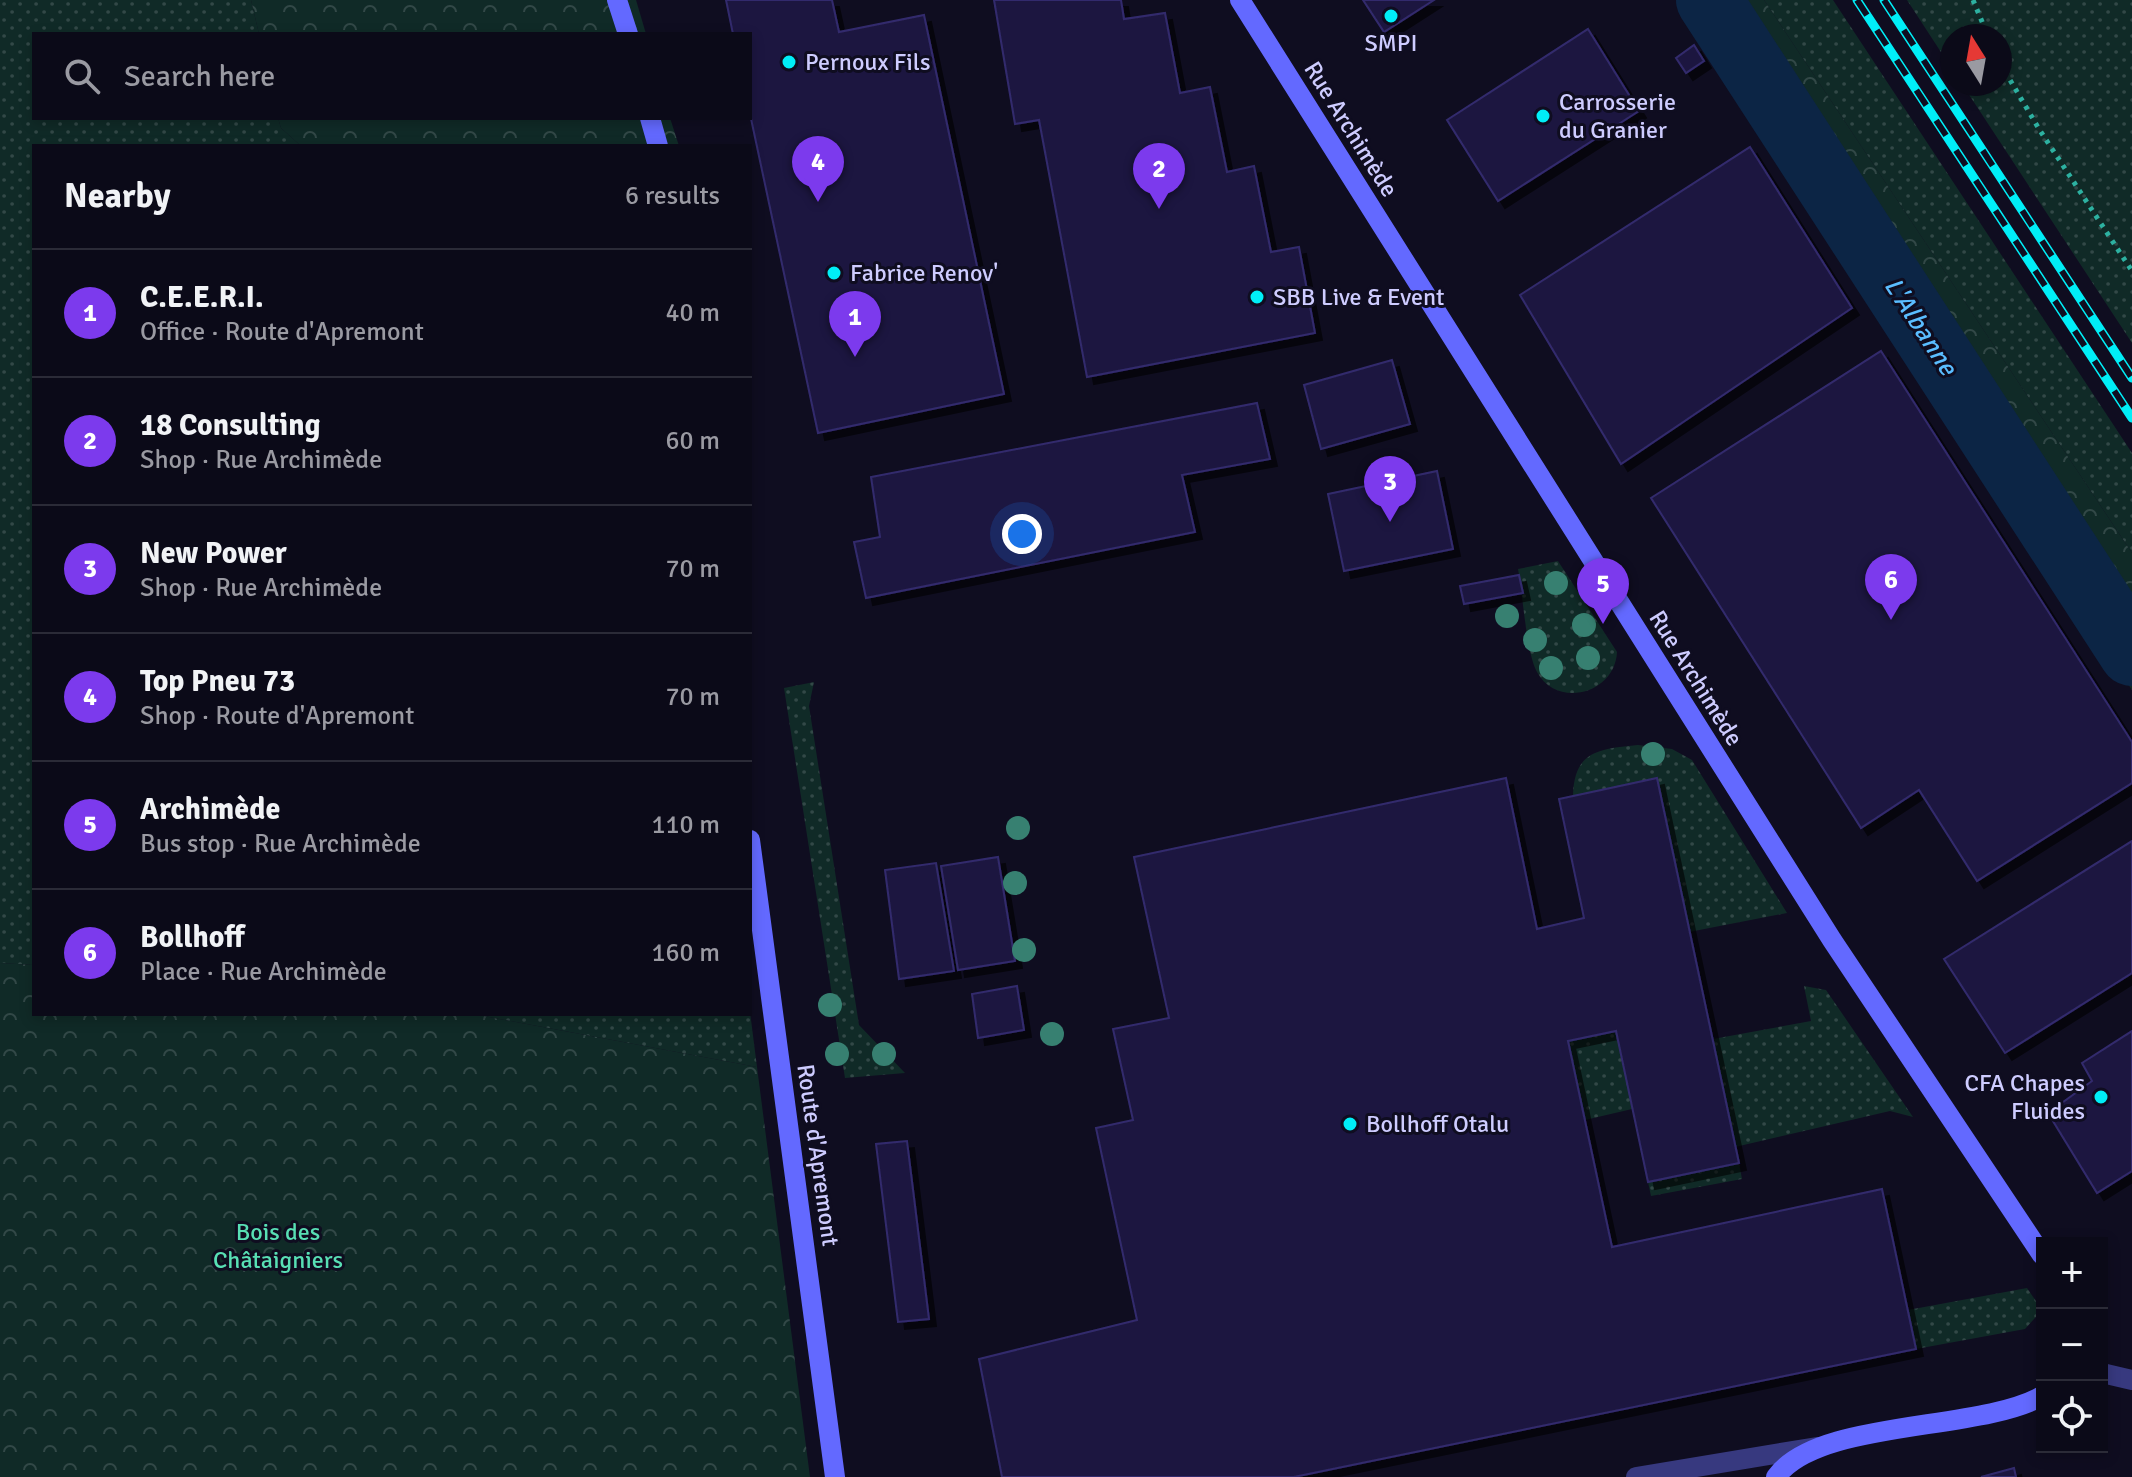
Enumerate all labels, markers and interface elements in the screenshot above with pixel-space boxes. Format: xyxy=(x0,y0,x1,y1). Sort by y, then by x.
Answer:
marker: SMPI xyxy=(1382,7,1400,25)
north arrow xyxy=(1940,24,2012,96)
place label: SMPI xyxy=(1364,28,1418,58)
search box xyxy=(32,32,752,120)
place label: Pernoux Fils xyxy=(805,47,930,77)
marker: Pernoux Fils xyxy=(780,53,798,71)
icon: search xyxy=(60,54,104,98)
street label: Rue Archimède xyxy=(1297,56,1405,202)
text: Search here xyxy=(124,58,275,95)
place label: Carrosserie du Granier xyxy=(1559,87,1676,145)
marker: Carrosserie du Granier xyxy=(1534,107,1552,125)
pin: 4 xyxy=(792,136,844,202)
pin: 2 xyxy=(1133,143,1185,209)
text: Nearby xyxy=(64,175,171,217)
text: 6 results xyxy=(625,180,720,212)
place label: Fabrice Renov' xyxy=(850,258,998,288)
marker: Fabrice Renov' xyxy=(825,264,843,282)
water label: L'Albanne xyxy=(1877,272,1965,383)
text: C.E.E.R.I. xyxy=(140,279,264,316)
place label: SBB Live & Event xyxy=(1273,282,1444,312)
marker: SBB Live & Event xyxy=(1248,288,1266,306)
pin: 1 xyxy=(829,291,881,357)
text: 1 xyxy=(83,297,97,329)
text: 40 m xyxy=(665,297,720,329)
text: Office · Route d'Apremont xyxy=(140,316,424,348)
text: 18 Consulting xyxy=(140,407,321,444)
text: 2 xyxy=(83,425,97,457)
text: 60 m xyxy=(665,425,720,457)
text: Shop · Rue Archimède xyxy=(140,444,382,476)
pin: 3 xyxy=(1364,456,1416,522)
your location xyxy=(1002,514,1042,554)
text: New Power xyxy=(140,535,287,572)
text: 3 xyxy=(83,553,97,585)
text: 70 m xyxy=(665,553,720,585)
pin: 6 xyxy=(1865,554,1917,620)
pin: 5 xyxy=(1577,558,1629,624)
text: Shop · Rue Archimède xyxy=(140,572,382,604)
street label: Rue Archimède xyxy=(1642,605,1750,751)
text: Top Pneu 73 xyxy=(140,663,295,700)
text: 4 xyxy=(83,681,97,713)
text: 70 m xyxy=(665,681,720,713)
text: Shop · Route d'Apremont xyxy=(140,700,414,732)
text: Archimède xyxy=(140,791,280,828)
text: 5 xyxy=(83,809,97,841)
text: 110 m xyxy=(651,809,720,841)
text: Bus stop · Rue Archimède xyxy=(140,828,421,860)
text: Bollhoff xyxy=(140,919,245,956)
text: 6 xyxy=(83,937,97,969)
text: 160 m xyxy=(651,937,720,969)
text: Place · Rue Archimède xyxy=(140,956,387,988)
street label: Route d'Apremont xyxy=(790,1062,846,1248)
place label: CFA Chapes Fluides xyxy=(1965,1068,2085,1126)
marker: CFA Chapes Fluides xyxy=(2092,1088,2110,1106)
place label: Bollhoff Otalu xyxy=(1366,1109,1509,1139)
marker: Bollhoff Otalu xyxy=(1341,1115,1359,1133)
park label: Bois des Châtaigniers xyxy=(213,1217,343,1275)
map controls xyxy=(2036,1237,2108,1453)
button: + xyxy=(2036,1237,2108,1309)
button: − xyxy=(2036,1309,2108,1381)
button: locate xyxy=(2036,1381,2108,1453)

